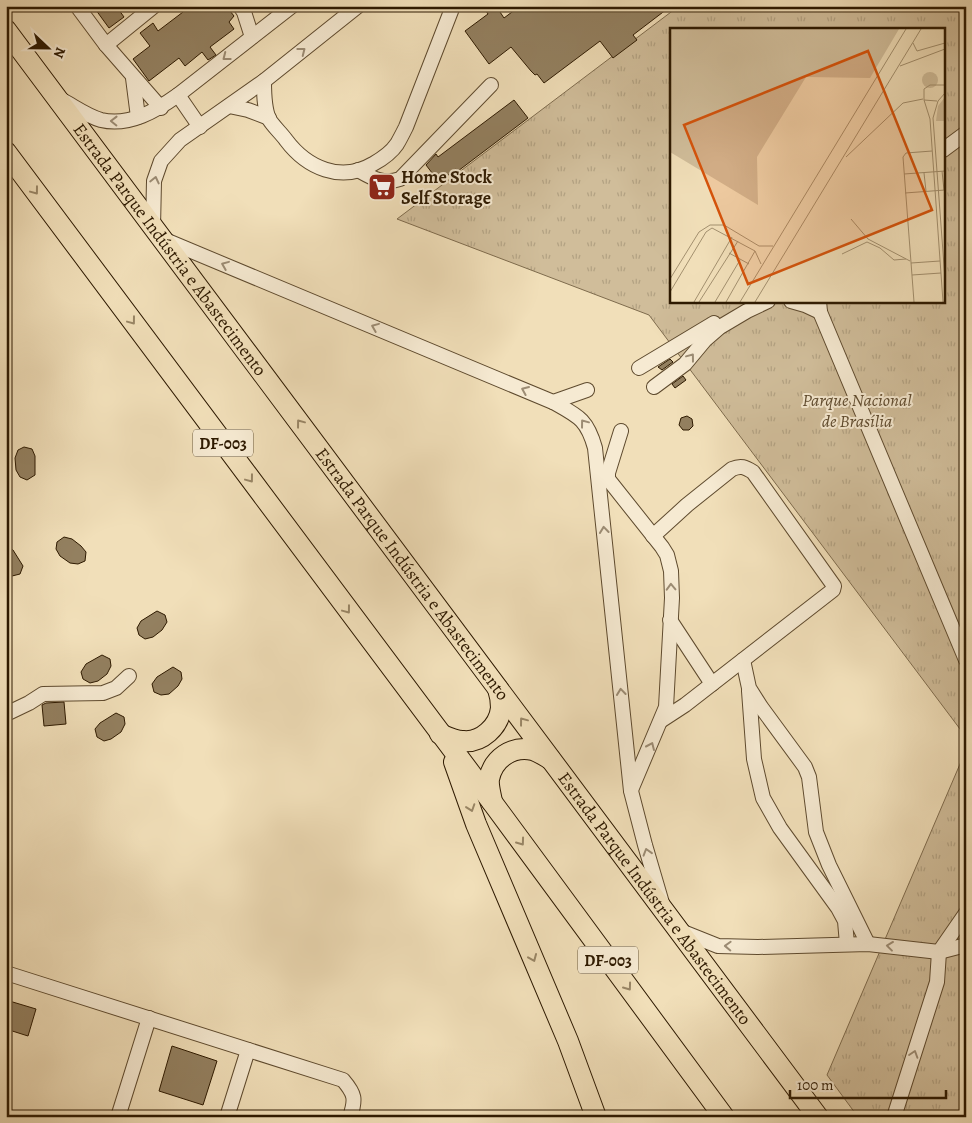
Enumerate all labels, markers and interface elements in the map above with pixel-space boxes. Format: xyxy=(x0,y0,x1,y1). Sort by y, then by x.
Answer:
north arrow xyxy=(22,22,72,72)
inset map xyxy=(670,28,944,302)
text: N xyxy=(49,44,70,61)
one-way arrow xyxy=(297,47,306,56)
one-way arrow xyxy=(223,52,232,60)
one-way arrow xyxy=(110,115,118,126)
street label: Estrada Parque Indústria e Abastecimento xyxy=(68,118,272,381)
place label: Home Stock Self Storage xyxy=(401,165,493,210)
supermarket icon: Home Stock Self Storage xyxy=(367,172,397,202)
one-way arrow xyxy=(149,175,160,184)
one-way arrow xyxy=(30,185,38,194)
one-way arrow xyxy=(221,261,230,272)
one-way arrow xyxy=(127,315,135,324)
one-way arrow xyxy=(371,323,380,334)
one-way arrow xyxy=(685,353,694,363)
one-way arrow xyxy=(521,385,530,396)
park label: Parque Nacional de Brasília xyxy=(802,388,912,433)
one-way arrow xyxy=(581,419,590,429)
one-way arrow xyxy=(297,420,305,429)
road number: DF-003 xyxy=(193,429,253,456)
street label: Estrada Parque Indústria e Abastecimento xyxy=(310,443,515,705)
one-way arrow xyxy=(244,474,254,483)
one-way arrow xyxy=(599,526,610,534)
one-way arrow xyxy=(666,582,676,590)
one-way arrow xyxy=(342,604,350,613)
one-way arrow xyxy=(616,688,627,696)
one-way arrow xyxy=(520,717,529,727)
one-way arrow xyxy=(644,742,655,751)
street label: Estrada Parque Indústria e Abastecimento xyxy=(552,767,757,1030)
one-way arrow xyxy=(465,803,475,812)
one-way arrow xyxy=(515,836,524,846)
one-way arrow xyxy=(642,848,652,857)
one-way arrow xyxy=(724,941,732,951)
one-way arrow xyxy=(886,941,894,952)
road number: DF-003 xyxy=(578,946,638,974)
one-way arrow xyxy=(527,953,538,962)
one-way arrow xyxy=(622,981,631,990)
one-way arrow xyxy=(909,1050,919,1058)
scale bar xyxy=(790,1068,946,1100)
text: 100 m xyxy=(797,1075,834,1095)

